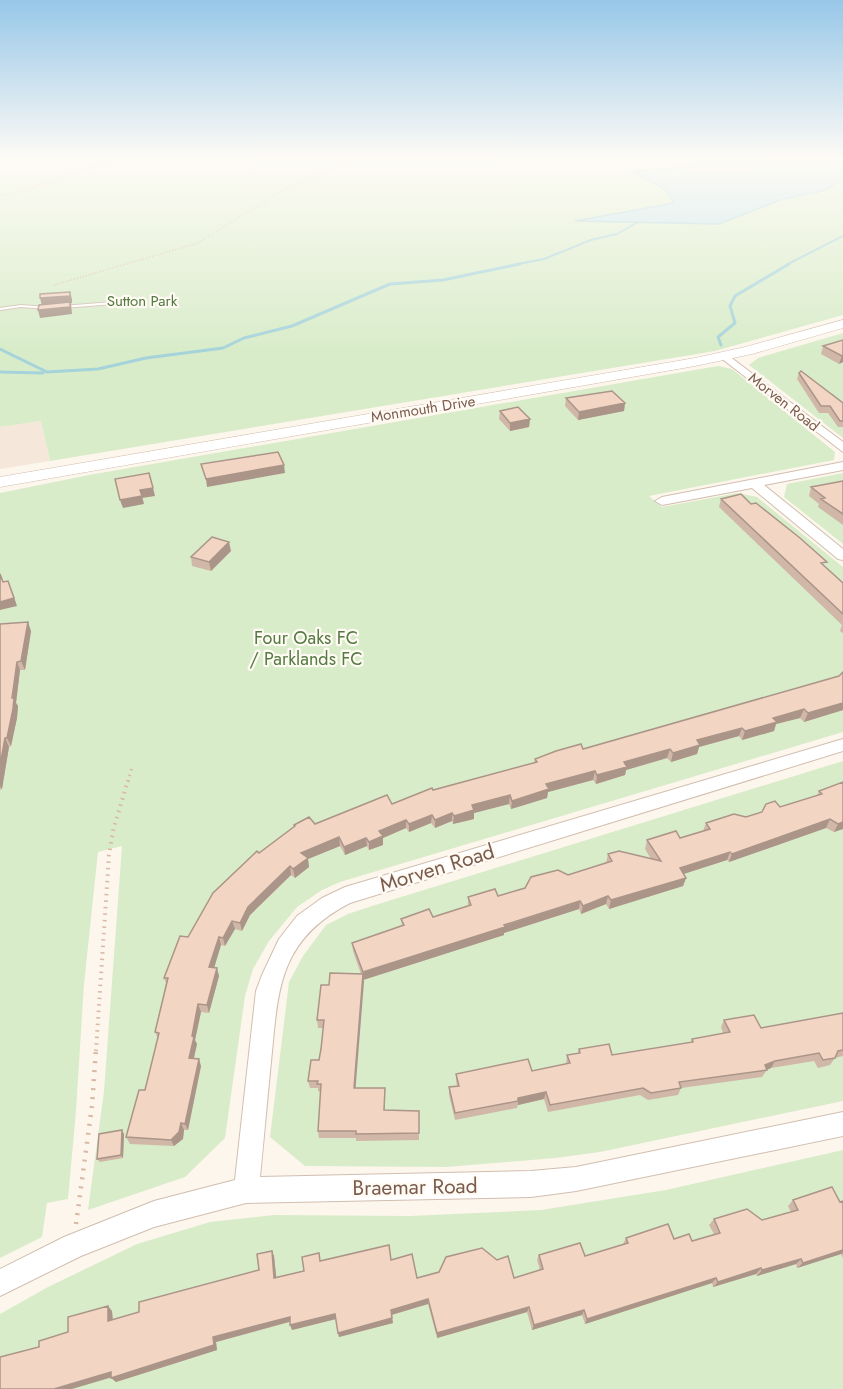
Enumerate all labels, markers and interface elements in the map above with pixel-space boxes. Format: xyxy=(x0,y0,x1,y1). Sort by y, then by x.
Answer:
park label: Sutton Park xyxy=(107,290,178,312)
street label: Morven Road xyxy=(744,367,824,437)
street label: Monmouth Drive xyxy=(369,390,477,428)
park label: Four Oaks FC / Parklands FC xyxy=(249,625,363,672)
street label: Morven Road xyxy=(376,836,498,900)
street label: Braemar Road xyxy=(352,1171,478,1203)

